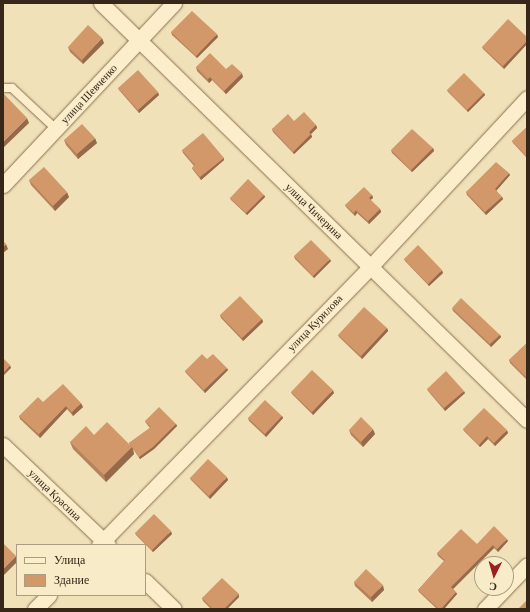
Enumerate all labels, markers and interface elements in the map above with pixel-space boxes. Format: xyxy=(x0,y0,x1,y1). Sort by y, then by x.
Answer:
street label: улица Шевченко xyxy=(58,62,120,126)
street label: улица Чичерина xyxy=(283,180,345,242)
street label: улица Курилова xyxy=(285,292,345,354)
street label: улица Красина xyxy=(26,466,84,524)
legend xyxy=(16,544,146,596)
text: Улица xyxy=(54,553,85,567)
north arrow xyxy=(474,556,514,596)
text: Здание xyxy=(54,573,89,587)
text: С xyxy=(489,581,498,593)

